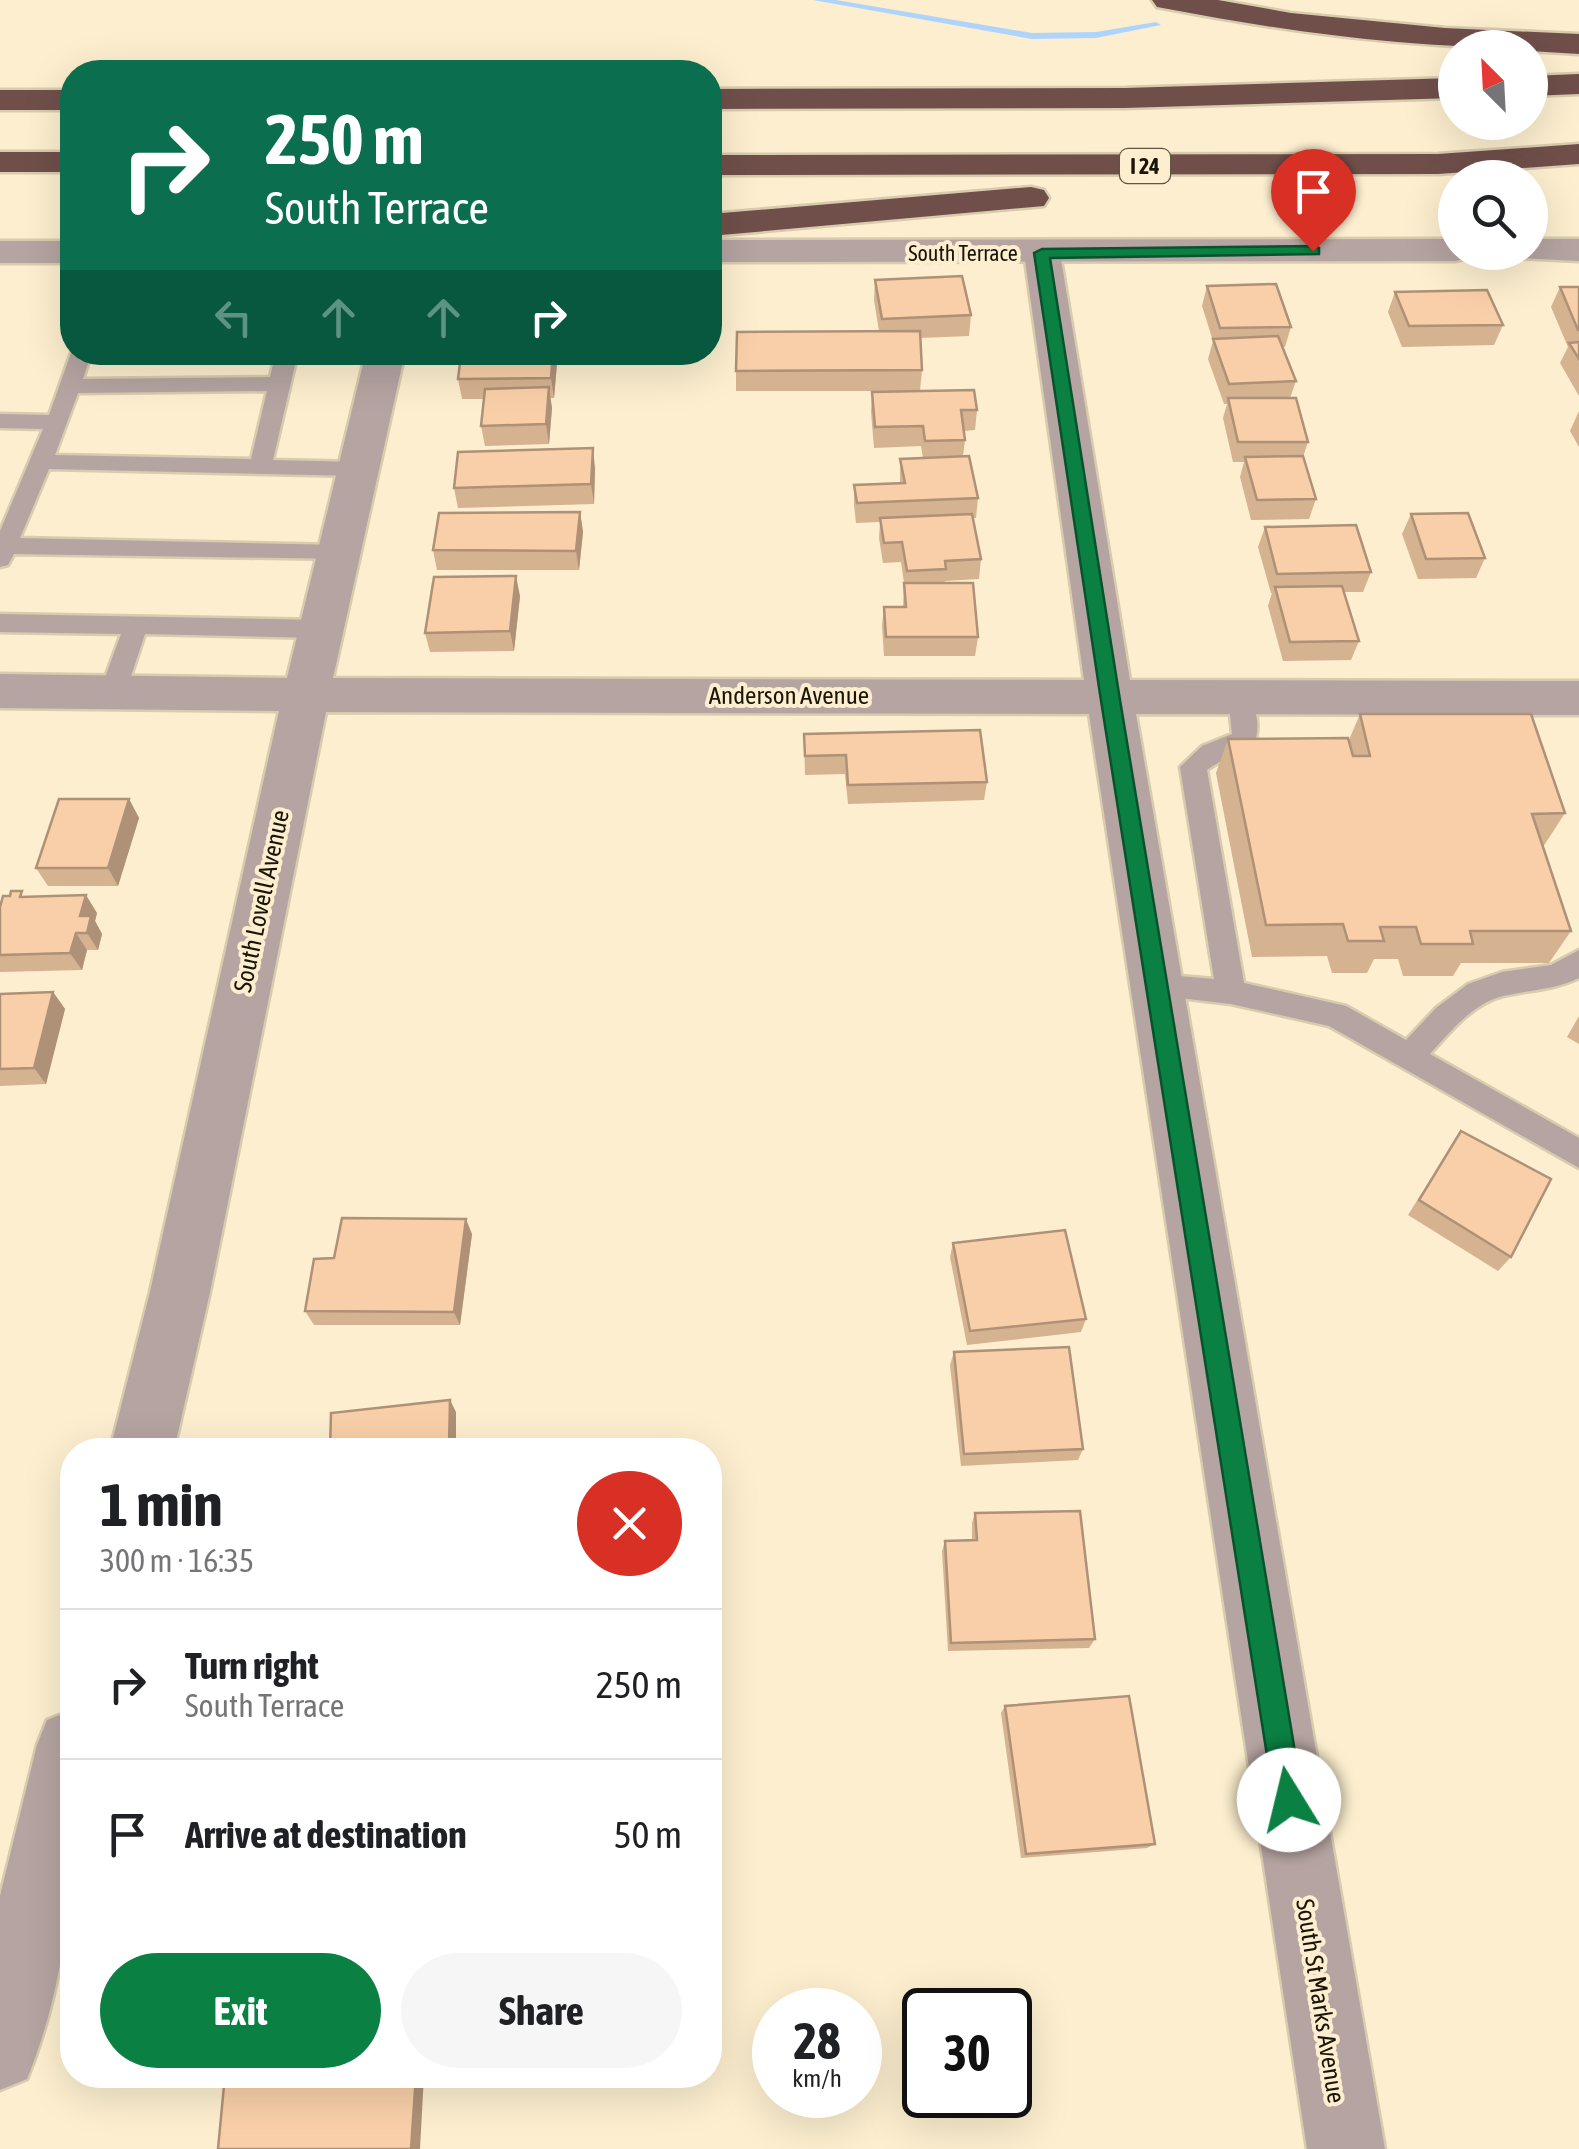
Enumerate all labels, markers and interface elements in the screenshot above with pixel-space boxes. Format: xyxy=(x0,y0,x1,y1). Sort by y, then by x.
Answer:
north arrow xyxy=(1438,30,1548,140)
map controls xyxy=(1438,30,1548,270)
text: 250 m xyxy=(265,99,424,179)
icon: right xyxy=(100,100,230,230)
road number: I 24 xyxy=(1120,149,1170,183)
pin xyxy=(1271,149,1356,252)
button: search xyxy=(1438,160,1548,270)
icon: arrive xyxy=(1286,164,1341,219)
text: South Terrace xyxy=(265,182,489,234)
street label: South Terrace xyxy=(908,240,1018,266)
icon: left xyxy=(206,290,261,345)
icon: ahead xyxy=(311,290,366,345)
icon: ahead xyxy=(416,290,471,345)
icon: right xyxy=(521,290,576,345)
street label: Anderson Avenue xyxy=(709,681,869,709)
street label: South Lovell Avenue xyxy=(228,807,294,995)
text: 1 min xyxy=(100,1470,223,1539)
button: close xyxy=(577,1471,682,1576)
text: 300 m · 16:35 xyxy=(100,1542,254,1579)
text: Turn right xyxy=(185,1644,319,1687)
icon: right xyxy=(100,1657,155,1712)
text: 250 m xyxy=(596,1663,682,1706)
text: South Terrace xyxy=(185,1687,344,1724)
position arrow xyxy=(1237,1748,1341,1852)
icon: arrive xyxy=(100,1807,155,1862)
text: Arrive at destination xyxy=(185,1813,467,1856)
text: 50 m xyxy=(614,1813,682,1856)
street label: South St Marks Avenue xyxy=(1291,1897,1351,2105)
button: Exit xyxy=(100,1953,381,2068)
button: Share xyxy=(401,1953,682,2068)
speed limit sign: 30 xyxy=(902,1988,1032,2118)
text: 28 xyxy=(793,2012,840,2070)
text: km/h xyxy=(792,2064,842,2092)

